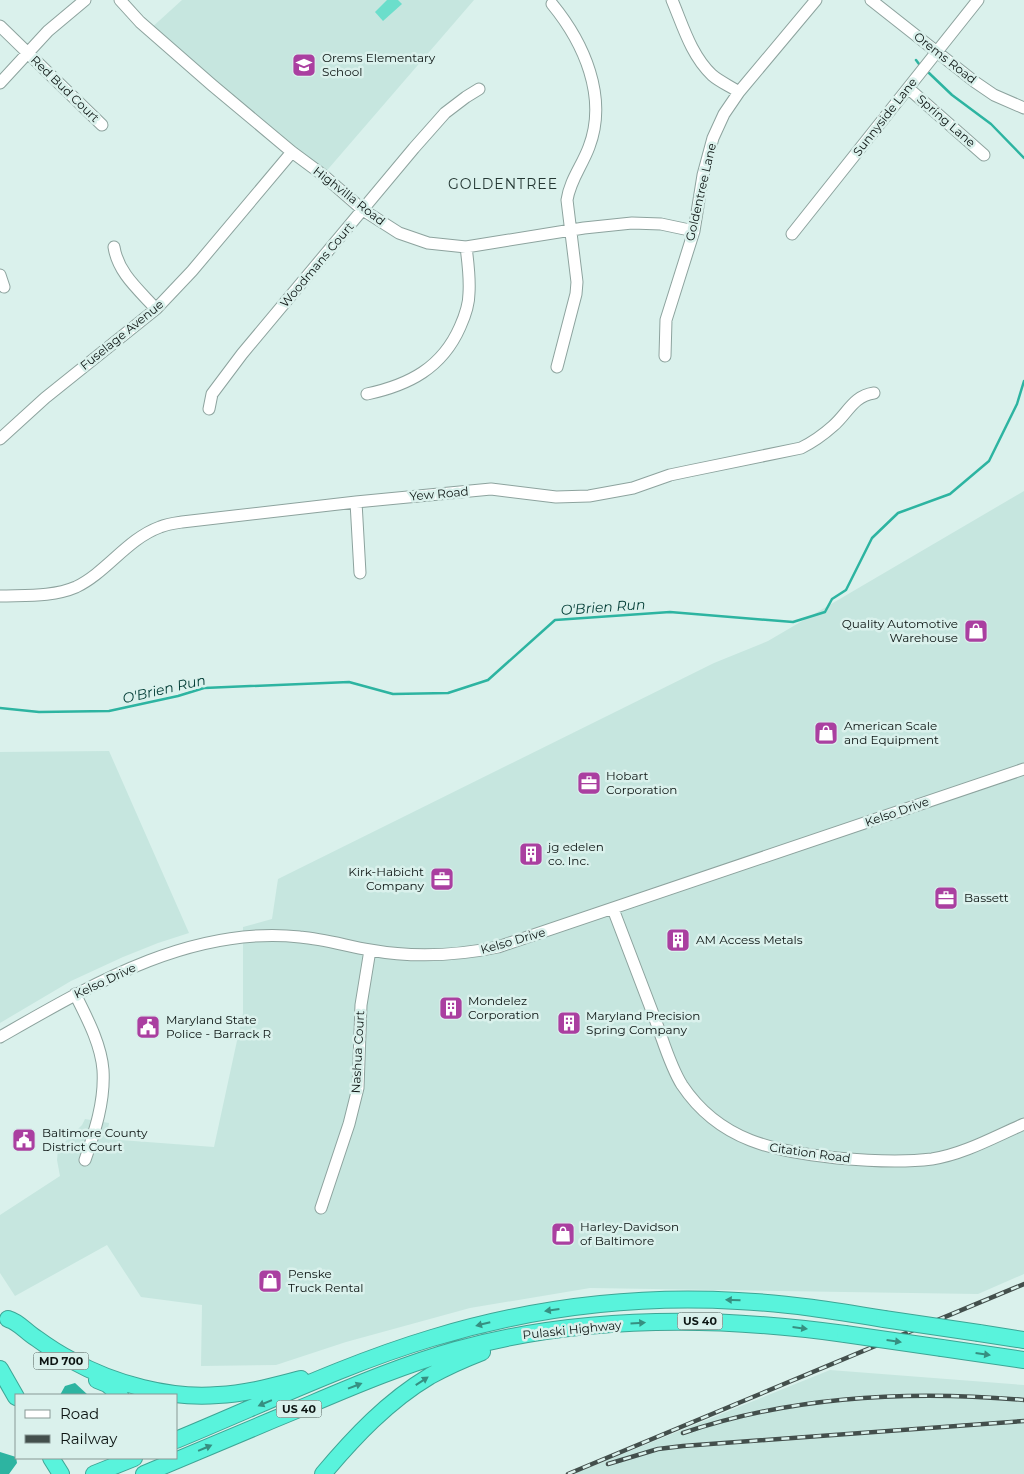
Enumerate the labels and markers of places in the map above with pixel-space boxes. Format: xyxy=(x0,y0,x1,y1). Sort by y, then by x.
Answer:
place label: Orems Elementary School xyxy=(322,50,436,79)
school or university icon: Orems Elementary School xyxy=(291,52,317,78)
place label: Quality Automotive Warehouse xyxy=(842,616,958,645)
shop icon: Quality Automotive Warehouse xyxy=(963,618,989,644)
place label: American Scale and Equipment xyxy=(844,718,939,747)
shop icon: American Scale and Equipment xyxy=(813,720,839,746)
place label: Hobart Corporation xyxy=(606,768,677,797)
office icon: Hobart Corporation xyxy=(576,770,602,796)
place label: jg edelen co. Inc. xyxy=(546,839,604,868)
building icon: jg edelen co. Inc. xyxy=(518,841,544,867)
place label: Kirk-Habicht Company xyxy=(348,864,424,893)
office icon: Kirk-Habicht Company xyxy=(429,866,455,892)
office icon: Bassett xyxy=(933,885,959,911)
place label: Bassett xyxy=(964,890,1009,905)
building icon: AM Access Metals xyxy=(665,927,691,953)
place label: AM Access Metals xyxy=(696,932,803,947)
place label: Mondelez Corporation xyxy=(468,993,539,1022)
building icon: Mondelez Corporation xyxy=(438,995,464,1021)
place label: Maryland Precision Spring Company xyxy=(586,1008,700,1037)
building icon: Maryland Precision Spring Company xyxy=(556,1010,582,1036)
place label: Maryland State Police - Barrack R xyxy=(166,1012,271,1041)
public building icon: Maryland State Police - Barrack R xyxy=(135,1014,161,1040)
place label: Baltimore County District Court xyxy=(42,1125,148,1154)
public building icon: Baltimore County District Court xyxy=(11,1127,37,1153)
place label: Harley-Davidson of Baltimore xyxy=(580,1219,679,1248)
shop icon: Harley-Davidson of Baltimore xyxy=(550,1221,576,1247)
place label: Penske Truck Rental xyxy=(288,1266,364,1295)
shop icon: Penske Truck Rental xyxy=(257,1268,283,1294)

